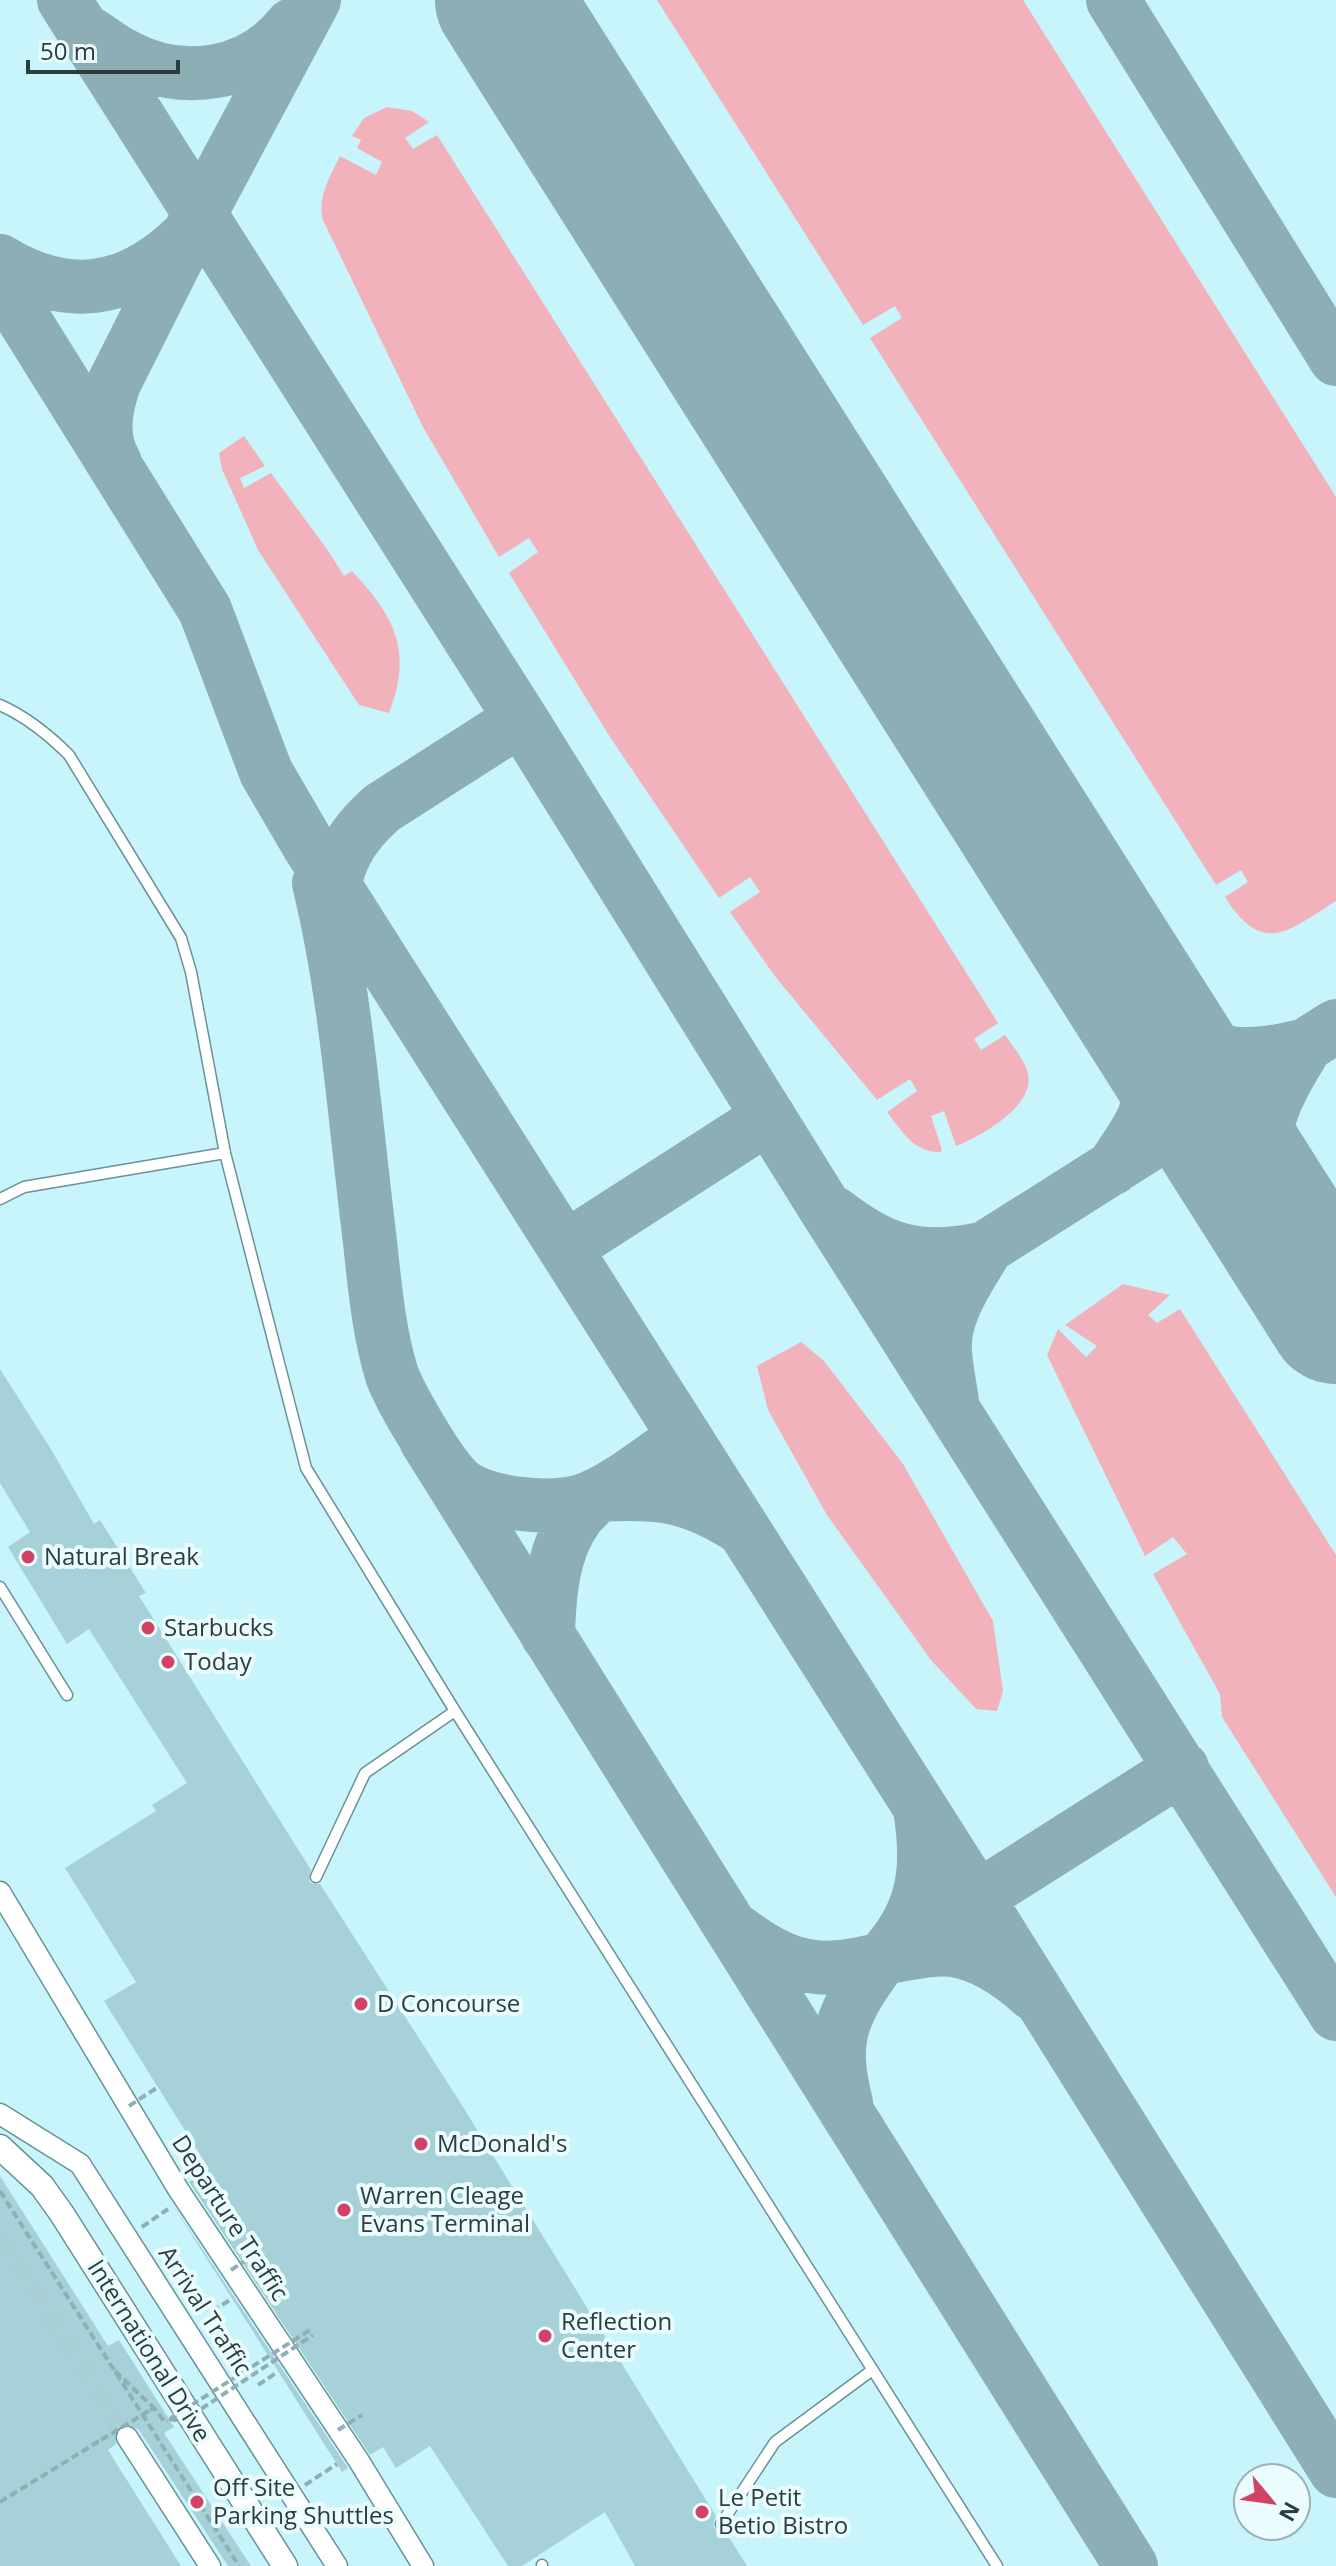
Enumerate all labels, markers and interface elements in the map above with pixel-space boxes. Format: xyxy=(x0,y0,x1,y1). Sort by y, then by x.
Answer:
scale bar xyxy=(28,24,178,74)
text: 50 m xyxy=(40,34,96,67)
place label: Natural Break xyxy=(44,1539,199,1572)
marker: Natural Break xyxy=(19,1548,37,1566)
place label: Starbucks xyxy=(164,1610,274,1643)
marker: Starbucks xyxy=(139,1619,157,1637)
place label: Today xyxy=(184,1644,253,1677)
marker: Today xyxy=(159,1653,177,1671)
place label: D Concourse xyxy=(377,1986,520,2019)
marker: D Concourse xyxy=(352,1995,370,2013)
place label: McDonald's xyxy=(437,2126,567,2159)
street label: Departure Traffic xyxy=(165,2128,297,2307)
marker: McDonald's xyxy=(412,2135,430,2153)
place label: Warren Cleage Evans Terminal xyxy=(360,2178,530,2239)
marker: Warren Cleage Evans Terminal xyxy=(335,2201,353,2219)
street label: Arrival Traffic xyxy=(152,2239,261,2381)
street label: International Drive xyxy=(81,2253,220,2448)
place label: Reflection Center xyxy=(561,2304,672,2365)
marker: Reflection Center xyxy=(536,2327,554,2345)
north arrow xyxy=(1232,2462,1312,2542)
place label: Off Site Parking Shuttles xyxy=(213,2470,394,2531)
place label: Le Petit Betio Bistro xyxy=(718,2480,848,2541)
marker: Off Site Parking Shuttles xyxy=(188,2493,206,2511)
text: N xyxy=(1273,2497,1308,2527)
marker: Le Petit Betio Bistro xyxy=(693,2503,711,2521)

